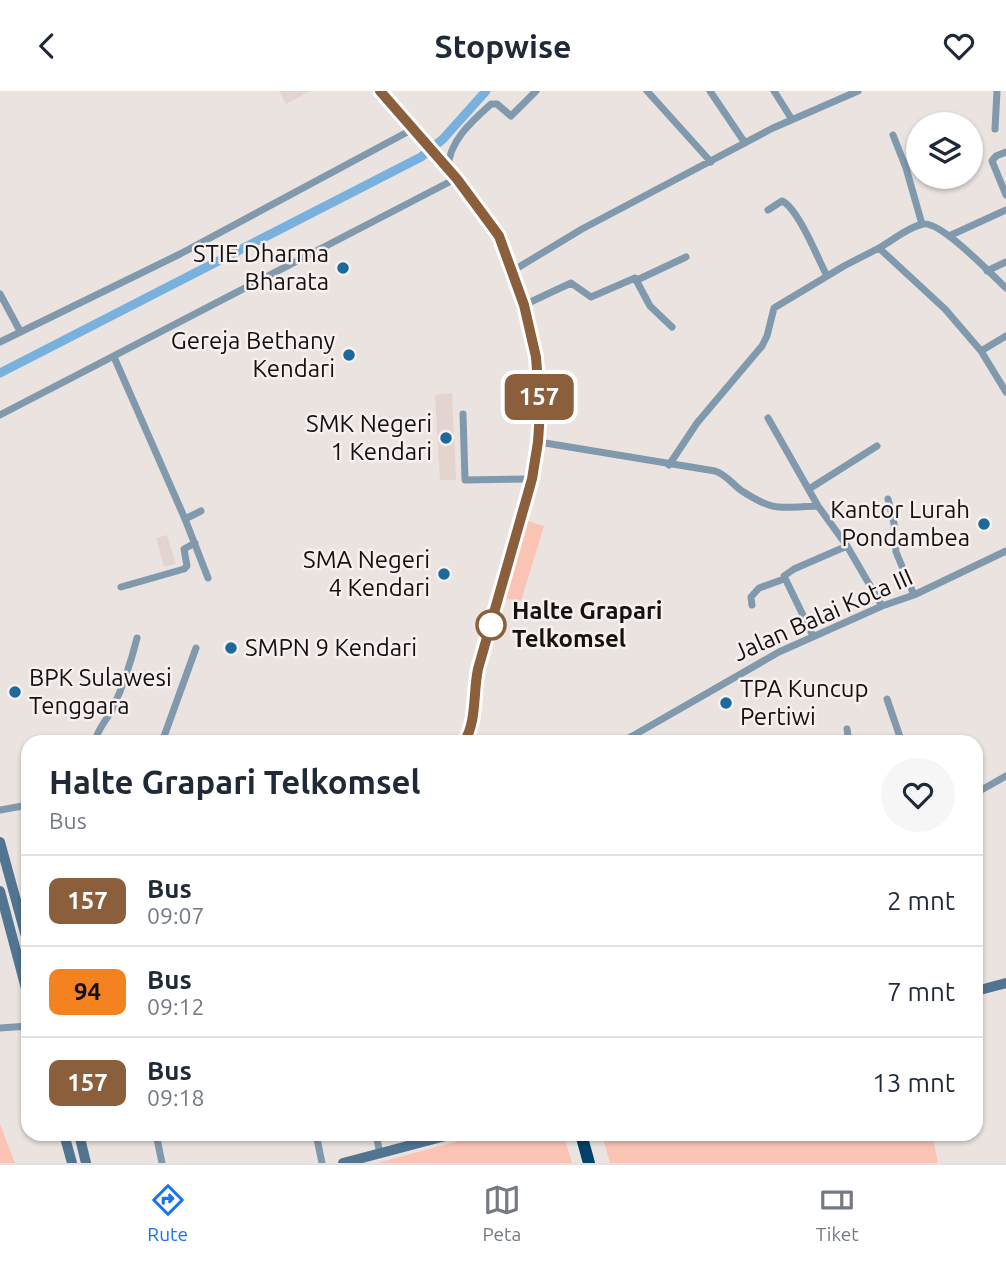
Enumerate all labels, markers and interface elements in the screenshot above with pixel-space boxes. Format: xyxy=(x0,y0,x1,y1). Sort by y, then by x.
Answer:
icon: back xyxy=(28,27,66,65)
icon: heart xyxy=(940,27,978,65)
text: Stopwise xyxy=(434,28,572,64)
map controls xyxy=(906,112,983,189)
button: layers xyxy=(906,112,983,189)
place label: STIE Dharma Bharata xyxy=(193,240,329,295)
marker: STIE Dharma Bharata xyxy=(335,260,351,276)
place label: Gereja Bethany Kendari xyxy=(171,327,335,382)
marker: Gereja Bethany Kendari xyxy=(341,347,357,363)
line badge: 157 xyxy=(499,374,579,420)
text: 157 xyxy=(519,383,559,410)
place label: SMK Negeri 1 Kendari xyxy=(306,410,432,465)
marker: SMK Negeri 1 Kendari xyxy=(438,430,454,446)
place label: Kantor Lurah Pondambea xyxy=(830,496,970,551)
marker: Kantor Lurah Pondambea xyxy=(976,516,992,532)
place label: SMA Negeri 4 Kendari xyxy=(303,546,430,601)
street label: Jalan Balai Kota III xyxy=(729,563,917,666)
marker: SMA Negeri 4 Kendari xyxy=(436,566,452,582)
place label: Halte Grapari Telkomsel xyxy=(512,597,662,652)
marker: Halte Grapari Telkomsel xyxy=(476,610,506,640)
place label: SMPN 9 Kendari xyxy=(245,634,417,661)
marker: SMPN 9 Kendari xyxy=(223,640,239,656)
place label: BPK Sulawesi Tenggara xyxy=(29,664,172,719)
place label: TPA Kuncup Pertiwi xyxy=(740,675,869,730)
marker: BPK Sulawesi Tenggara xyxy=(7,684,23,700)
marker: TPA Kuncup Pertiwi xyxy=(718,695,734,711)
button: heart xyxy=(881,758,955,832)
text: Halte Grapari Telkomsel xyxy=(49,763,421,800)
text: Bus xyxy=(49,808,87,833)
text: Bus xyxy=(147,874,192,903)
text: 2 mnt xyxy=(887,886,955,915)
text: 157 xyxy=(67,887,108,914)
text: 09:07 xyxy=(147,903,205,928)
text: Bus xyxy=(147,965,192,994)
text: 7 mnt xyxy=(887,977,955,1006)
text: 94 xyxy=(74,978,101,1005)
text: 09:12 xyxy=(147,994,205,1019)
text: Bus xyxy=(147,1056,192,1085)
text: 13 mnt xyxy=(872,1068,955,1097)
text: 157 xyxy=(67,1069,108,1096)
text: 09:18 xyxy=(147,1085,205,1110)
tab: Rute xyxy=(147,1181,188,1245)
tab: Peta xyxy=(483,1181,521,1245)
tab: Tiket xyxy=(816,1181,859,1245)

